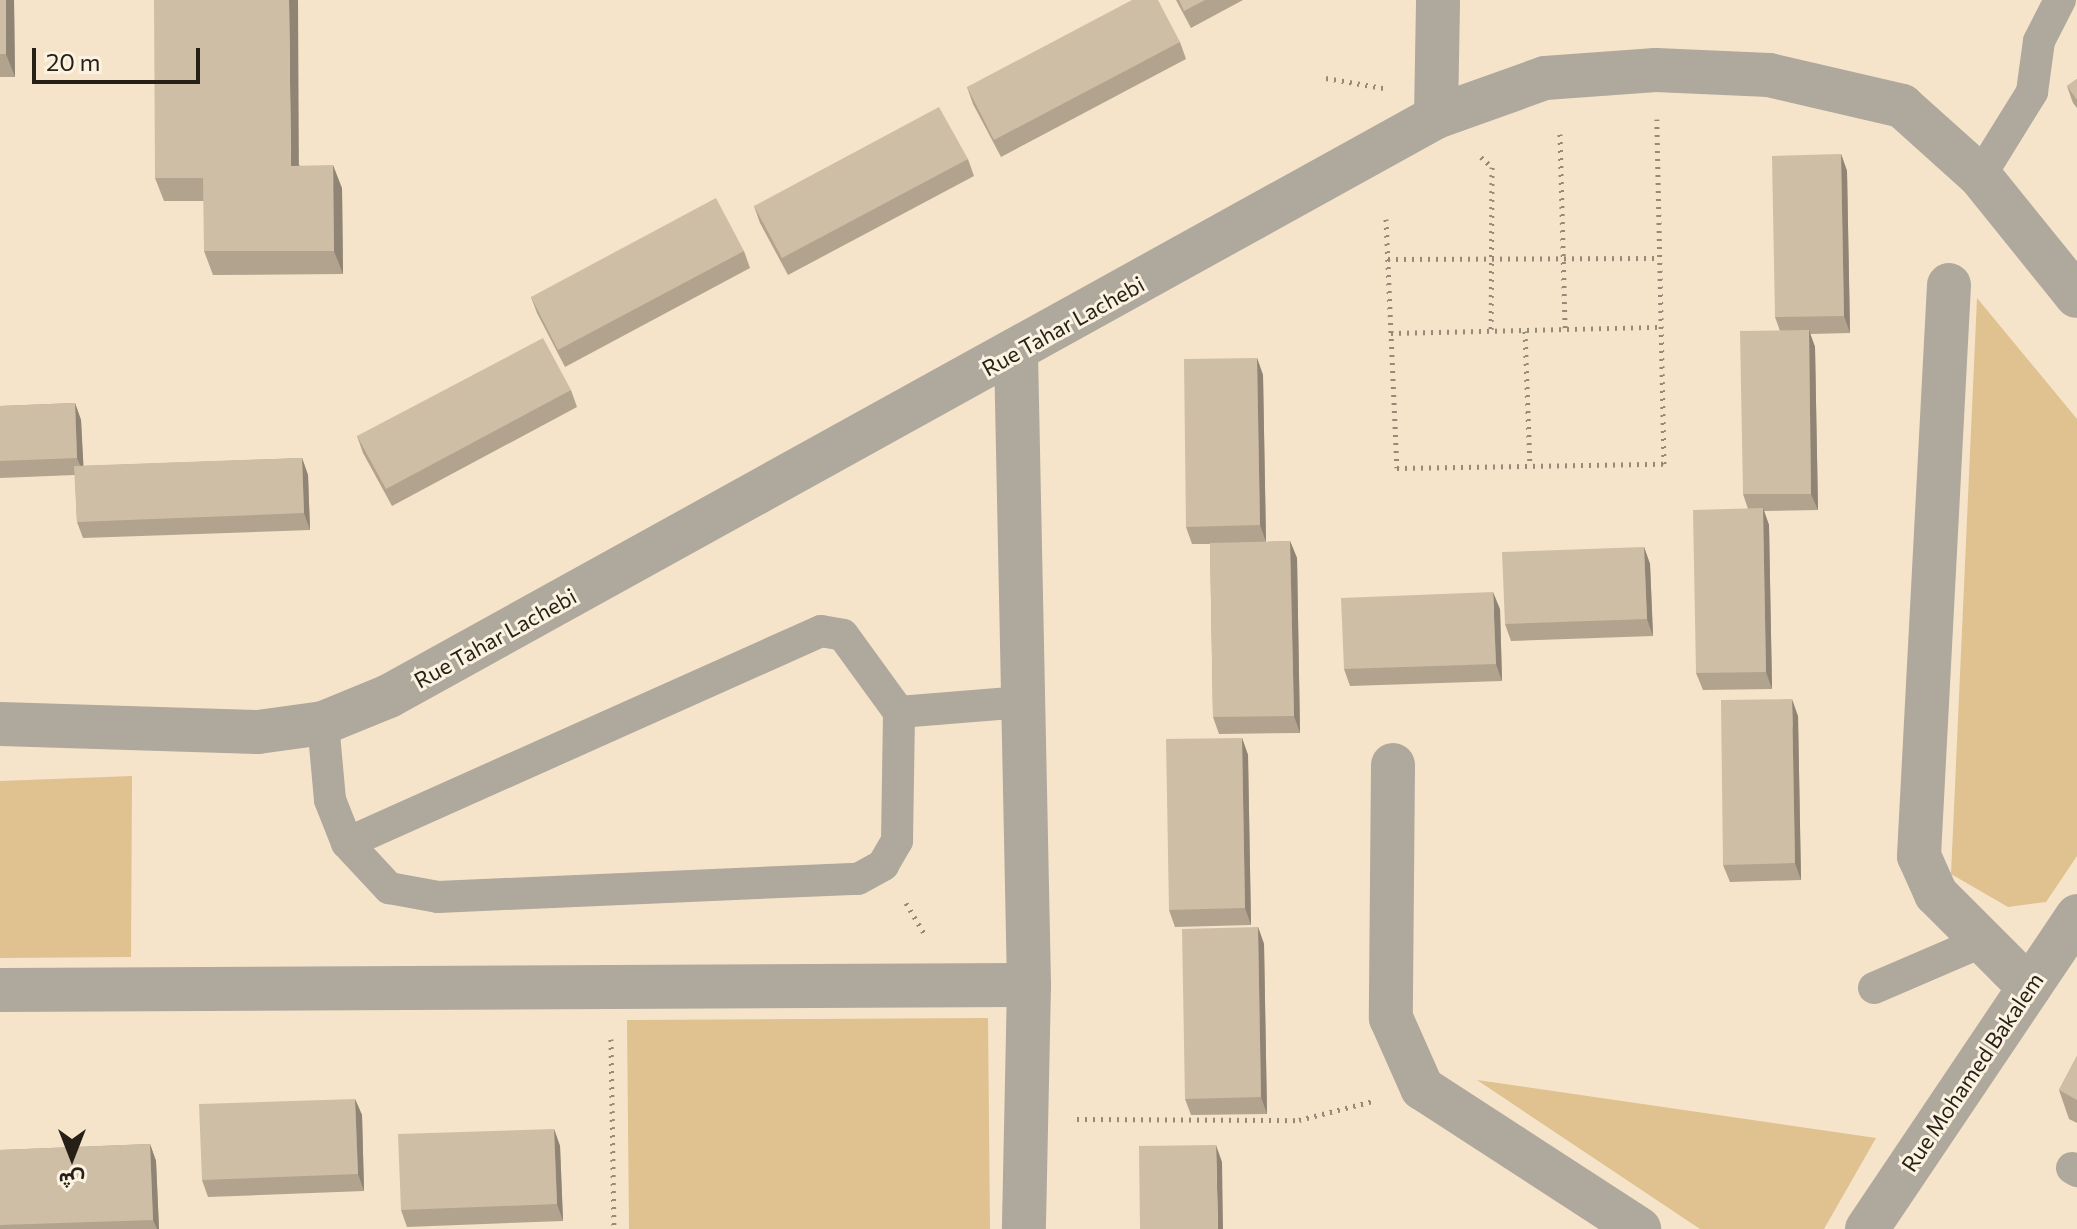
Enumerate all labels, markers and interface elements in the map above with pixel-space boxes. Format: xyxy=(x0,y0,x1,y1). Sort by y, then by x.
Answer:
scale bar xyxy=(36,32,204,82)
text: 20 m xyxy=(46,47,100,76)
street label: Rue Tahar Lachebi xyxy=(977,270,1149,382)
street label: Rue Tahar Lachebi xyxy=(409,582,581,694)
street label: Rue Mohamed Bakalem xyxy=(1896,968,2048,1176)
north arrow xyxy=(32,1117,112,1197)
text: ش xyxy=(59,1168,85,1195)

